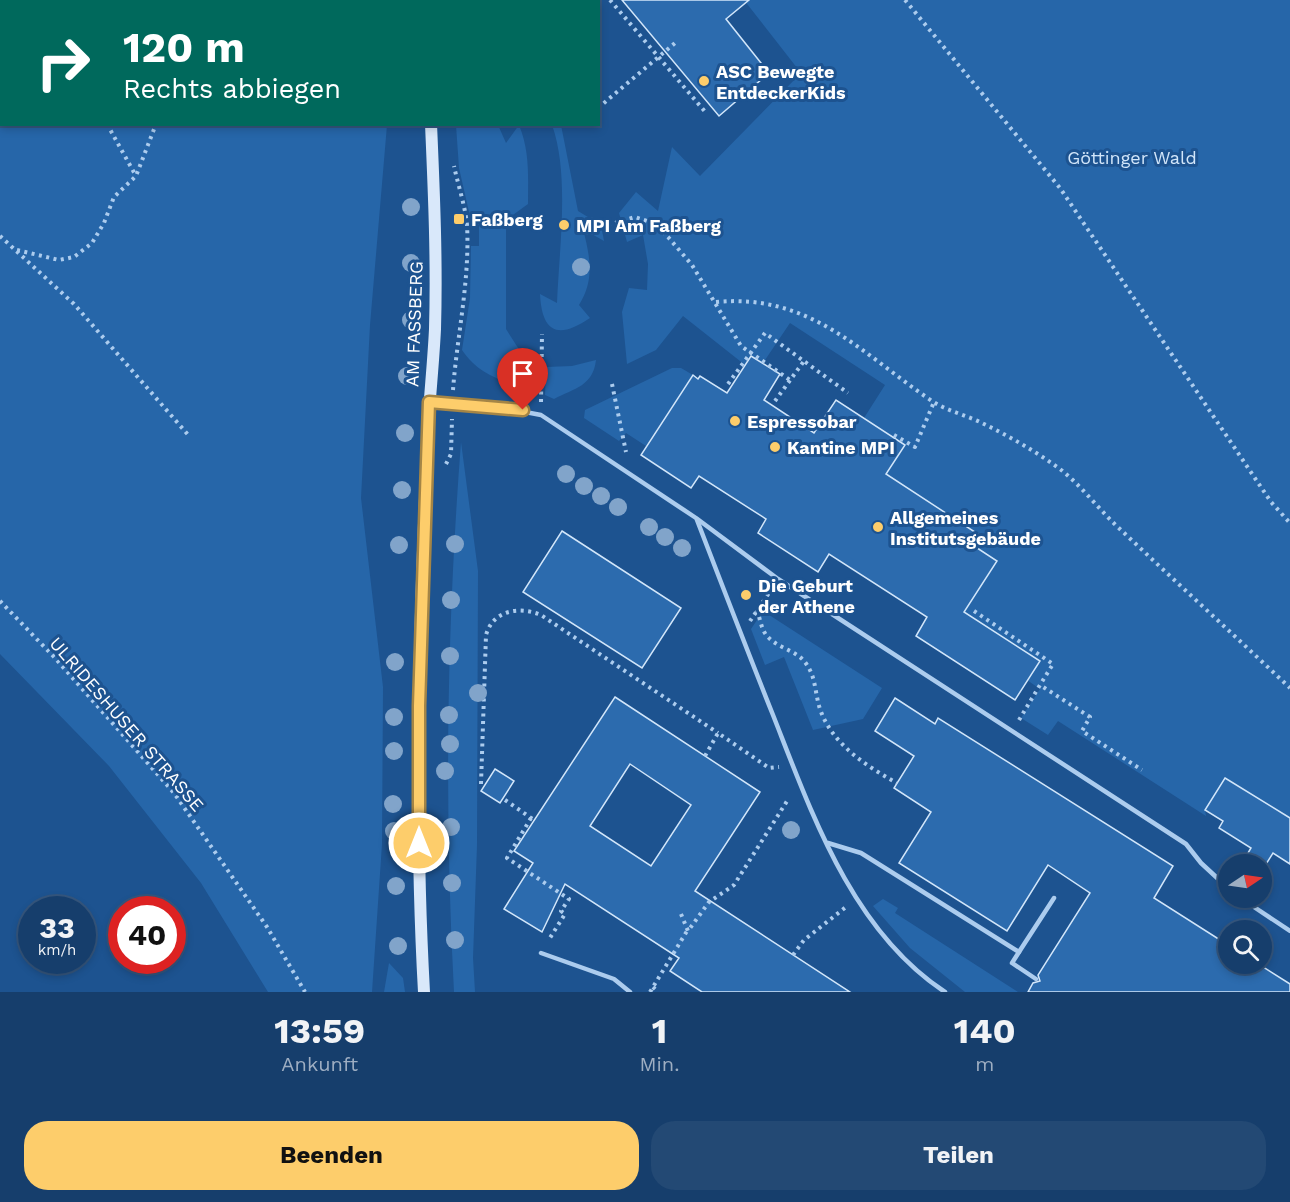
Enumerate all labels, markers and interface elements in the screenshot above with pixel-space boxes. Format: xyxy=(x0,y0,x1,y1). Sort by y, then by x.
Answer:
text: 120 m xyxy=(123,23,245,72)
icon: right xyxy=(24,24,102,102)
place label: ASC Bewegte EntdeckerKids xyxy=(716,61,846,103)
text: Rechts abbiegen xyxy=(123,73,341,105)
marker: ASC Bewegte EntdeckerKids xyxy=(697,74,711,88)
park label: Göttinger Wald xyxy=(1067,147,1197,168)
place label: Faßberg xyxy=(471,209,544,230)
marker: Faßberg xyxy=(452,212,466,226)
place label: MPI Am Faßberg xyxy=(576,215,722,236)
marker: MPI Am Faßberg xyxy=(557,218,571,232)
street label: AM FASSBERG xyxy=(401,261,427,387)
pin xyxy=(497,348,548,410)
icon: arrive xyxy=(506,357,539,390)
place label: Espressobar xyxy=(747,411,857,432)
marker: Espressobar xyxy=(728,414,742,428)
place label: Kantine MPI xyxy=(787,437,895,458)
marker: Kantine MPI xyxy=(768,440,782,454)
place label: Allgemeines Institutsgebäude xyxy=(890,507,1041,549)
marker: Allgemeines Institutsgebäude xyxy=(871,520,885,534)
place label: Die Geburt der Athene xyxy=(758,575,855,617)
marker: Die Geburt der Athene xyxy=(739,588,753,602)
street label: ULRIDESHUSER STRASSE xyxy=(46,633,208,815)
position arrow xyxy=(387,811,451,875)
north arrow xyxy=(1218,854,1272,908)
map controls xyxy=(1218,854,1272,974)
speed limit sign: 40 xyxy=(108,896,186,974)
text: 33 xyxy=(39,910,75,945)
button: search xyxy=(1218,920,1272,974)
text: km/h xyxy=(38,941,76,959)
text: 13:59 xyxy=(274,1010,365,1052)
text: 1 xyxy=(652,1010,667,1052)
text: 140 xyxy=(954,1010,1016,1052)
text: Ankunft xyxy=(281,1052,358,1076)
text: Min. xyxy=(639,1052,680,1076)
text: m xyxy=(975,1052,994,1076)
button: Beenden xyxy=(24,1121,639,1190)
button: Teilen xyxy=(651,1121,1266,1190)

